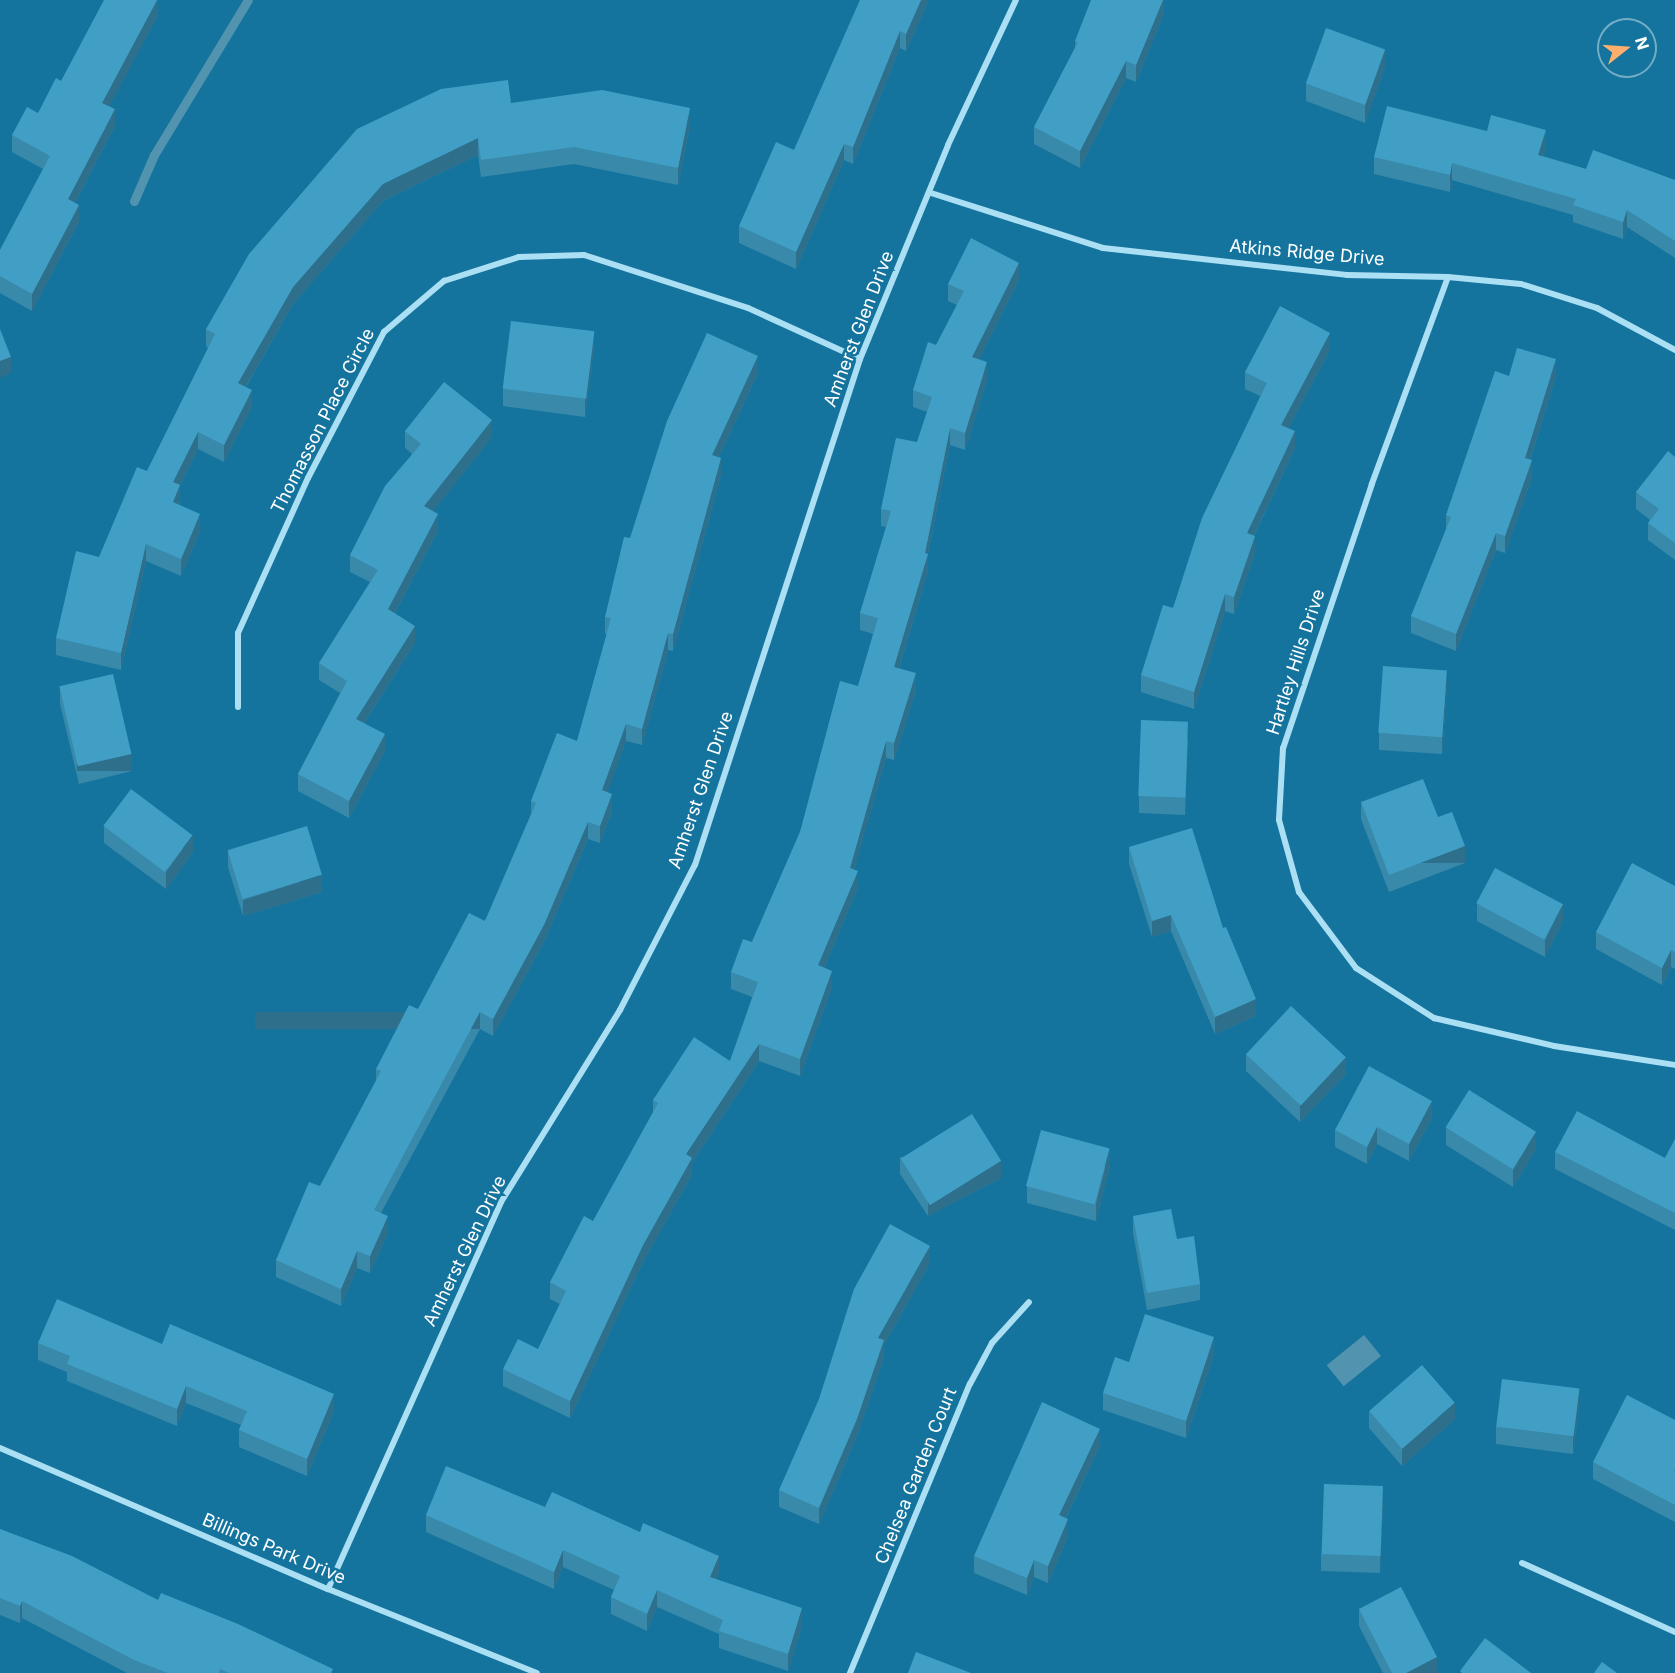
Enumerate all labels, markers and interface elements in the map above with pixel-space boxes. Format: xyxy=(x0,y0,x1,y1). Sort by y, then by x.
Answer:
north arrow xyxy=(1597,18,1657,78)
text: N xyxy=(1631,35,1654,52)
street label: Atkins Ridge Drive xyxy=(1229,235,1385,271)
street label: Amherst Glen Drive xyxy=(819,248,899,410)
street label: Thomasson Place Circle xyxy=(267,325,379,517)
street label: Hartley Hills Drive xyxy=(1262,586,1330,738)
street label: Amherst Glen Drive xyxy=(664,708,738,872)
street label: Amherst Glen Drive xyxy=(419,1172,511,1330)
street label: Chelsea Garden Court xyxy=(871,1384,961,1568)
street label: Billings Park Drive xyxy=(199,1509,349,1589)

